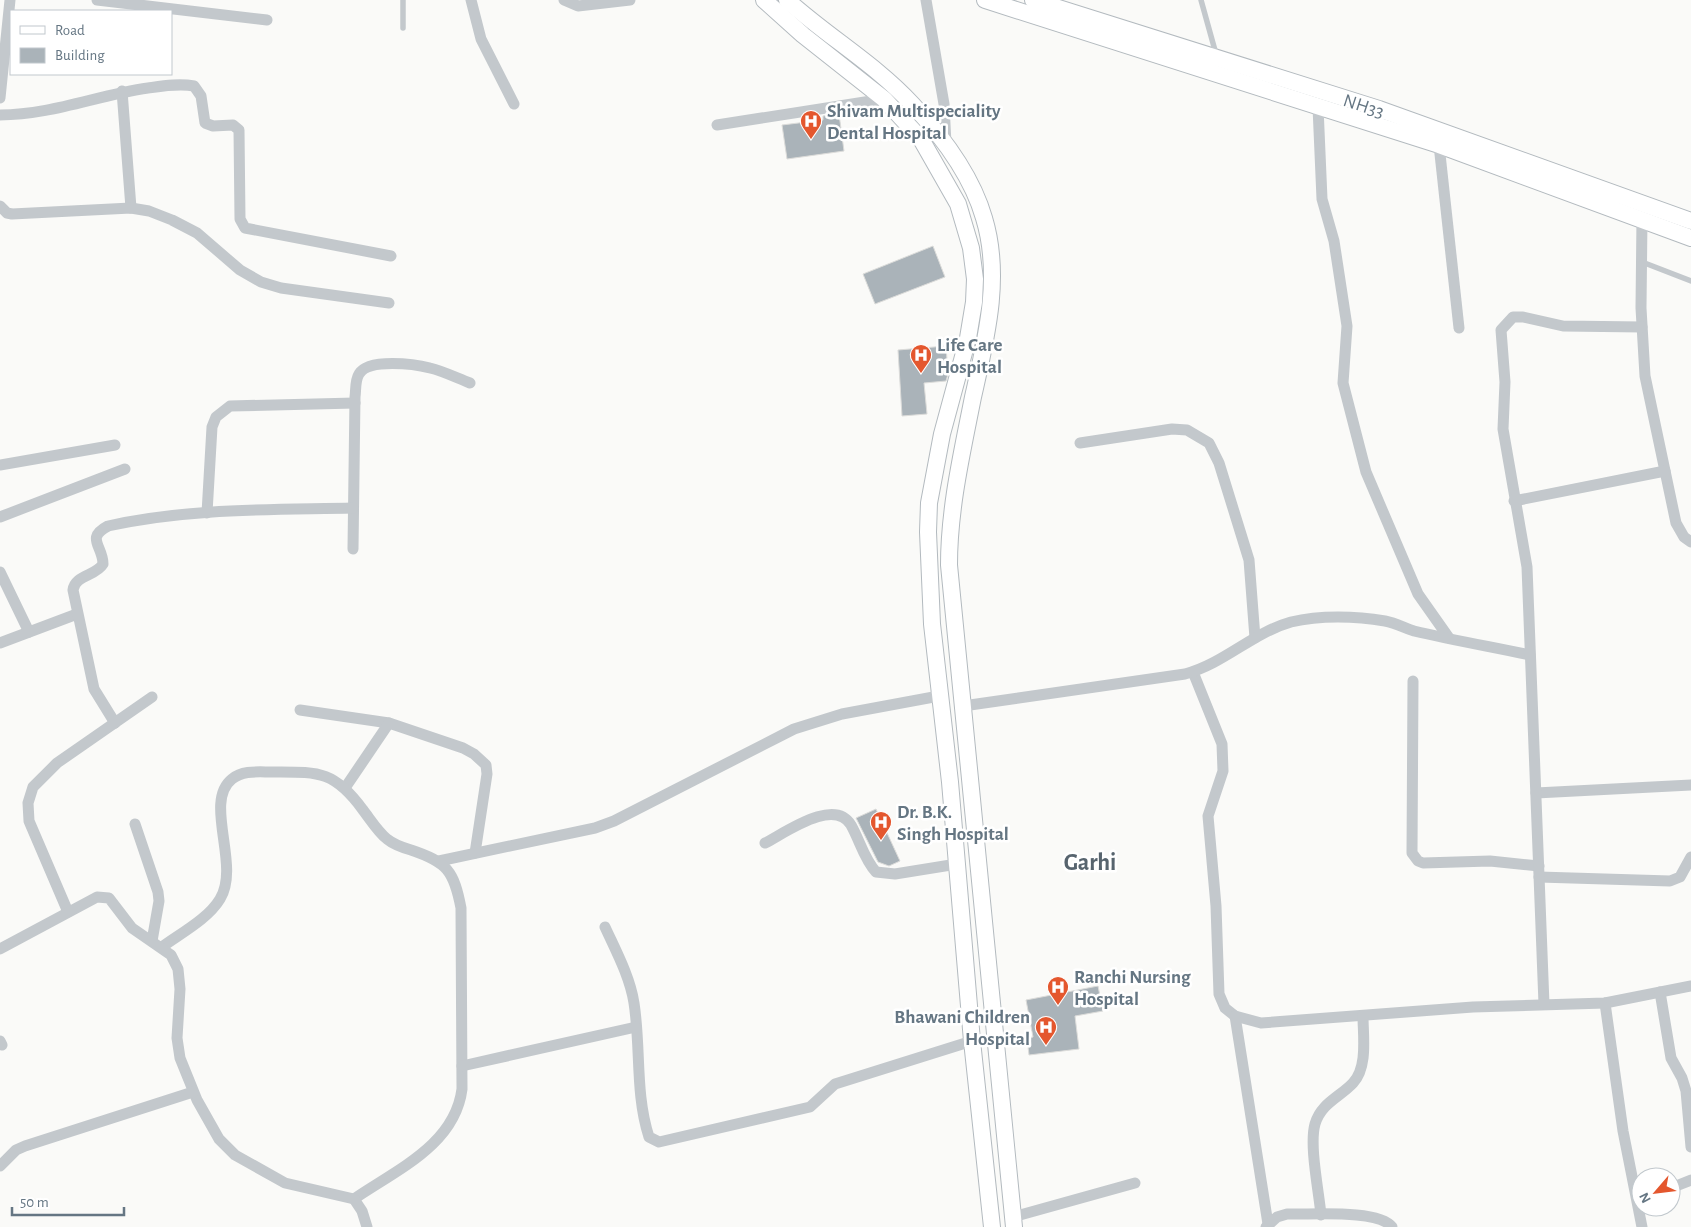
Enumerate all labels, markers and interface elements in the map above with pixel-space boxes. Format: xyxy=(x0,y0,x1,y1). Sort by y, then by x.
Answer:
legend xyxy=(10,10,172,75)
text: Road xyxy=(55,23,85,38)
text: Building xyxy=(55,48,105,63)
street label: NH33 xyxy=(1341,91,1386,122)
place label: Shivam Multispeciality Dental Hospital xyxy=(827,102,1001,143)
hospital icon: Shivam Multispeciality Dental Hospital xyxy=(799,109,823,140)
place label: Life Care Hospital xyxy=(937,336,1003,377)
hospital icon: Life Care Hospital xyxy=(909,343,933,374)
place label: Dr. B.K. Singh Hospital xyxy=(897,803,1009,844)
hospital icon: Dr. B.K. Singh Hospital xyxy=(869,810,893,841)
district label: Garhi xyxy=(1064,851,1116,875)
place label: Ranchi Nursing Hospital xyxy=(1074,968,1191,1009)
hospital icon: Ranchi Nursing Hospital xyxy=(1046,975,1070,1006)
place label: Bhawani Children Hospital xyxy=(894,1008,1030,1049)
hospital icon: Bhawani Children Hospital xyxy=(1034,1015,1058,1046)
north arrow xyxy=(1631,1167,1681,1217)
scale bar xyxy=(12,1184,125,1216)
text: N xyxy=(1637,1190,1654,1205)
text: 50 m xyxy=(20,1195,49,1210)

